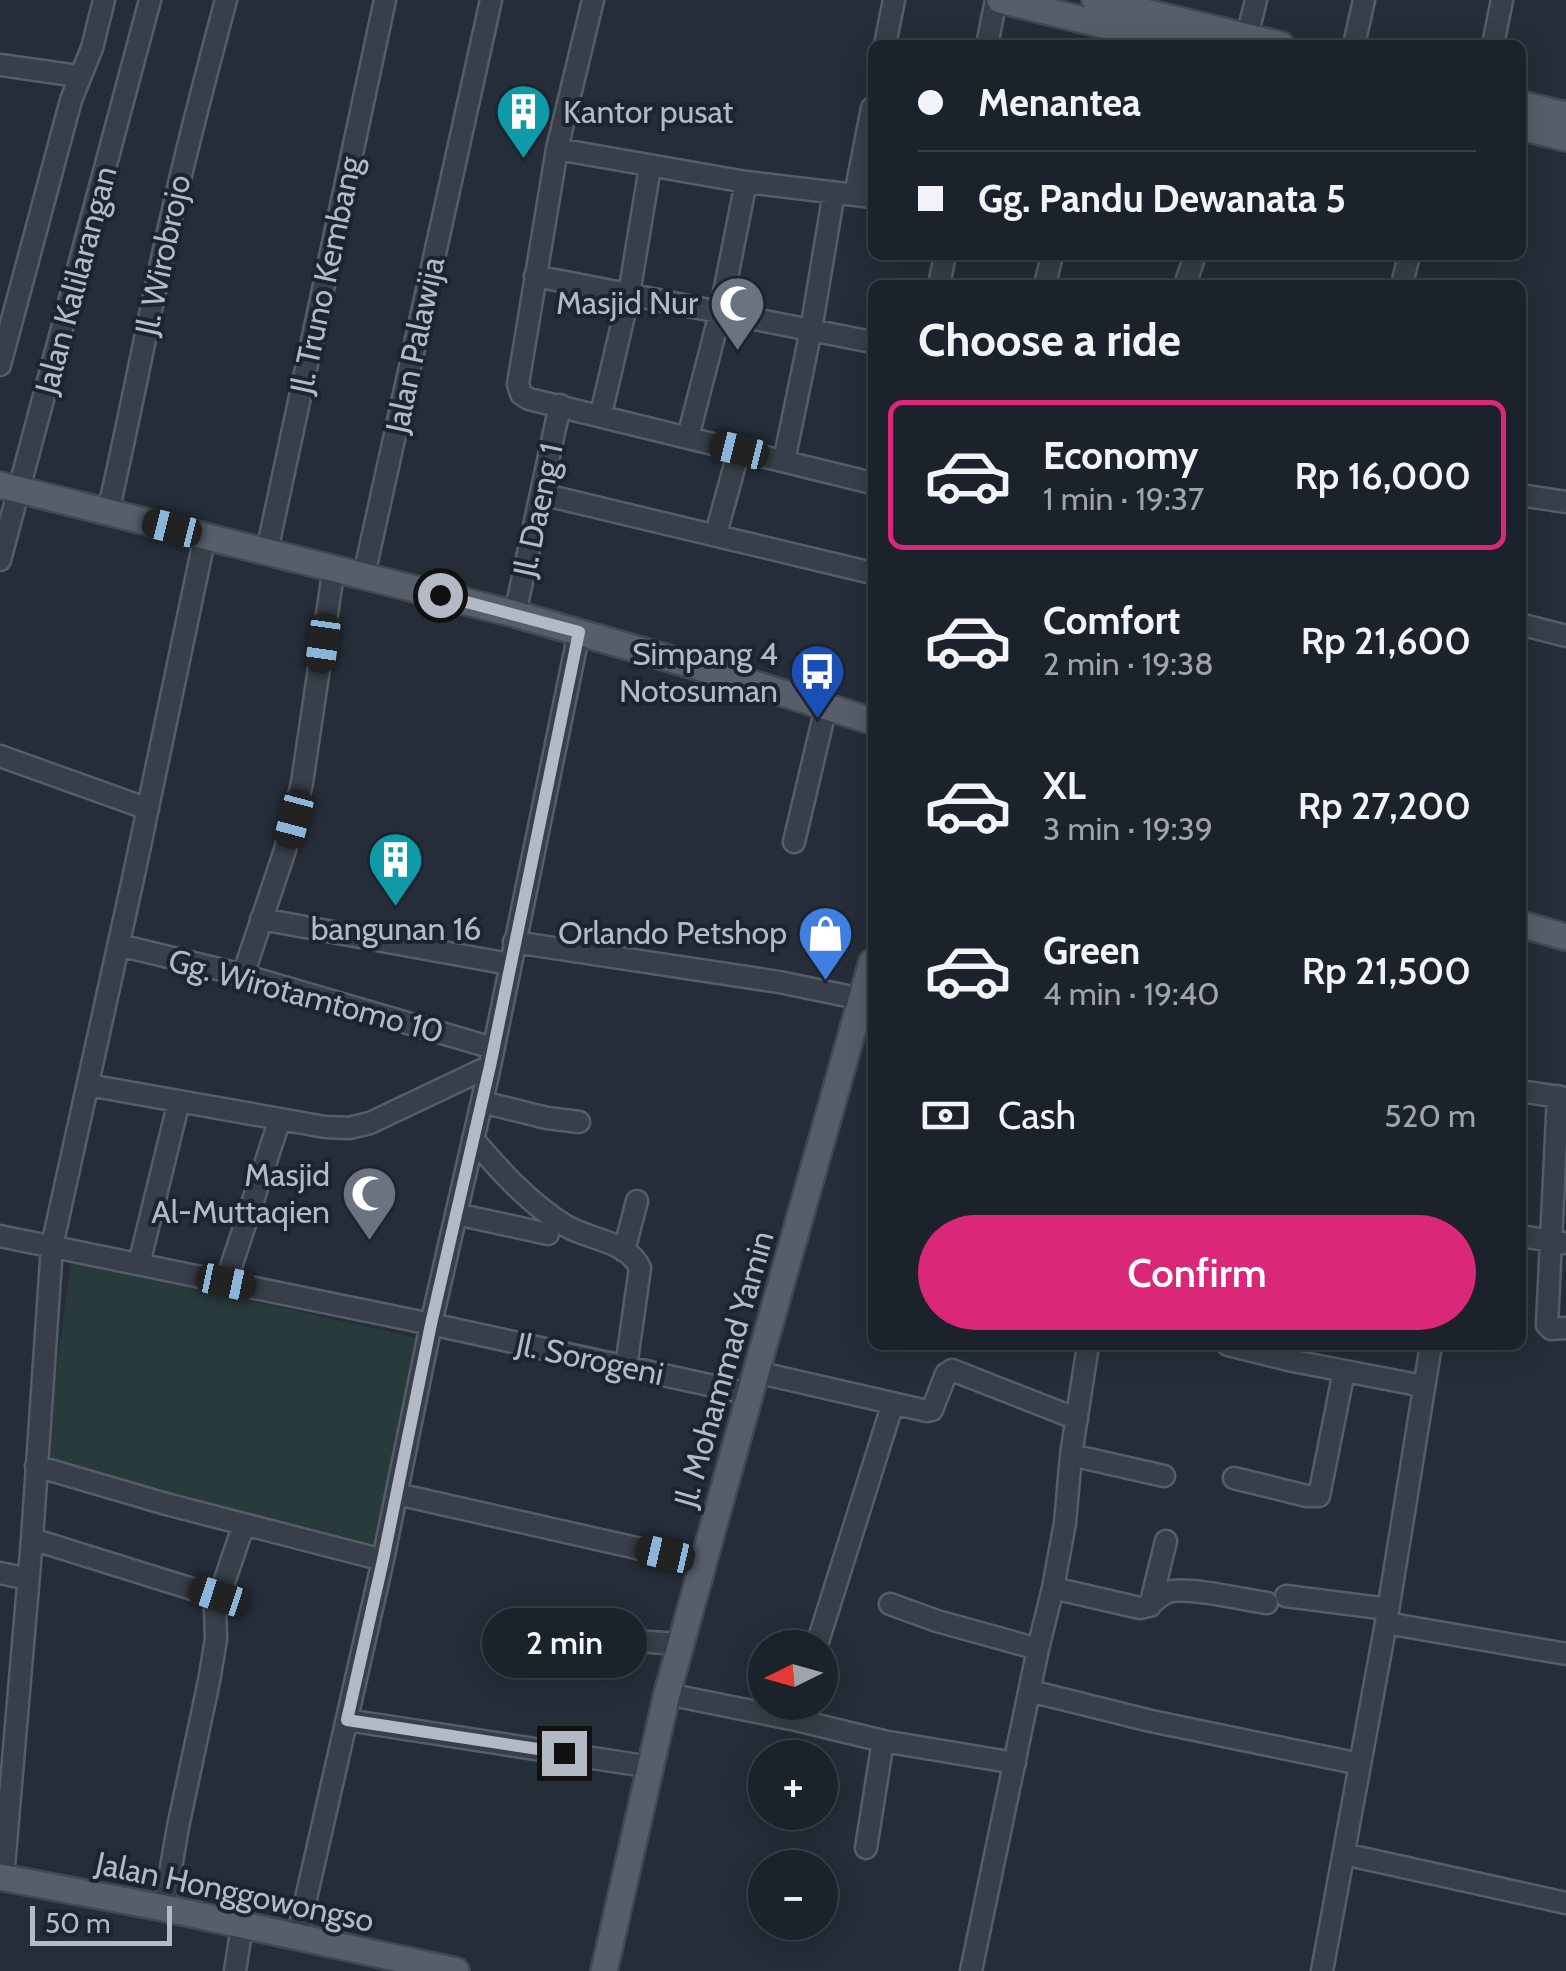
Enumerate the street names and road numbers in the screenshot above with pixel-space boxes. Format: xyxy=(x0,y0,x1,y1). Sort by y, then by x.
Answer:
street label: Jl. Truno Kembang xyxy=(281,152,370,398)
street label: Jalan Kalilarangan xyxy=(26,162,125,399)
street label: Jl. Wirobrojo xyxy=(126,171,199,340)
street label: Jalan Palawija xyxy=(377,253,452,437)
street label: Jl. Daeng 1 xyxy=(504,440,571,581)
street label: Gg. Wirotamtomo 10 xyxy=(164,940,448,1051)
street label: Jl. Mohammad Yamin xyxy=(665,1226,782,1513)
street label: Jl. Sorogeni xyxy=(512,1324,667,1393)
street label: Jalan Honggowongso xyxy=(91,1843,378,1940)

